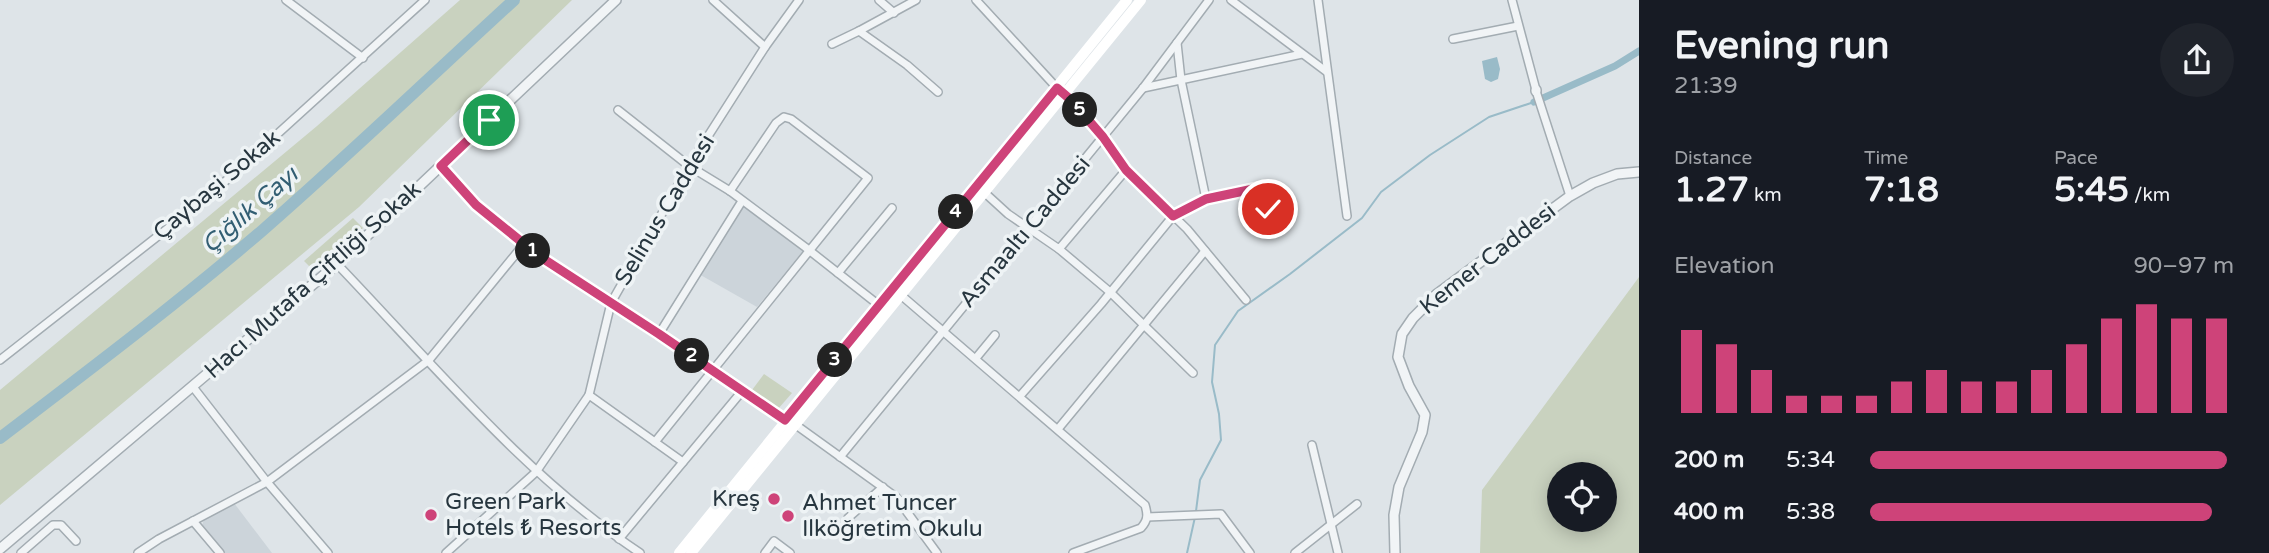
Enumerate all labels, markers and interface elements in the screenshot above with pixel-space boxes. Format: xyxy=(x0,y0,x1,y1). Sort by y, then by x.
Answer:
text: Evening run xyxy=(1674,23,1889,69)
button: share xyxy=(2160,23,2234,97)
text: 21:39 xyxy=(1674,72,1738,100)
pin xyxy=(459,90,519,150)
pin: 5 xyxy=(1062,92,1098,128)
text: 5 xyxy=(1074,98,1085,120)
icon: arrive xyxy=(470,101,508,139)
street label: Çaybaşi Sokak xyxy=(148,124,286,246)
street label: Selinus Caddesi xyxy=(609,129,721,291)
text: Distance xyxy=(1674,147,1752,169)
text: Time xyxy=(1864,147,1908,169)
text: Pace xyxy=(2054,147,2098,169)
street label: Asmaaltı Caddesi xyxy=(953,151,1097,313)
water label: Çığlık Çayı xyxy=(196,159,305,260)
text: 1.27 xyxy=(1674,169,1749,211)
text: 7:18 xyxy=(1864,169,1939,211)
text: 5:45 xyxy=(2054,169,2129,211)
street label: Hacı Mutafa Çiftliği Sokak xyxy=(199,175,427,385)
pin xyxy=(1238,179,1298,239)
text: km xyxy=(1749,184,1782,206)
text: /km xyxy=(2129,184,2170,206)
icon: check xyxy=(1249,190,1287,228)
pin: 4 xyxy=(939,194,974,230)
street label: Kemer Caddesi xyxy=(1414,197,1562,321)
text: 4 xyxy=(950,200,961,222)
pin: 1 xyxy=(516,233,550,268)
text: 1 xyxy=(527,239,538,261)
text: Elevation xyxy=(1674,252,1775,280)
text: 90–97 m xyxy=(2133,252,2234,280)
pin: 2 xyxy=(674,338,710,374)
pin: 3 xyxy=(818,342,852,378)
text: 2 xyxy=(686,344,697,366)
text: 3 xyxy=(829,348,840,370)
text: 200 m xyxy=(1674,446,1744,474)
text: 5:34 xyxy=(1786,446,1835,474)
map controls xyxy=(1547,462,1617,532)
button: locate xyxy=(1547,462,1617,532)
place label: Kreş xyxy=(712,485,760,513)
place label: Green Park Hotels ₺ Resorts xyxy=(445,488,622,542)
place label: Ahmet Tuncer Ilköğretim Okulu xyxy=(802,489,983,543)
marker: Kreş xyxy=(766,491,782,507)
text: 400 m xyxy=(1674,498,1744,526)
text: 5:38 xyxy=(1786,498,1835,526)
marker: Green Park Hotels ₺ Resorts xyxy=(423,507,439,523)
marker: Ahmet Tuncer Ilköğretim Okulu xyxy=(780,508,796,524)

